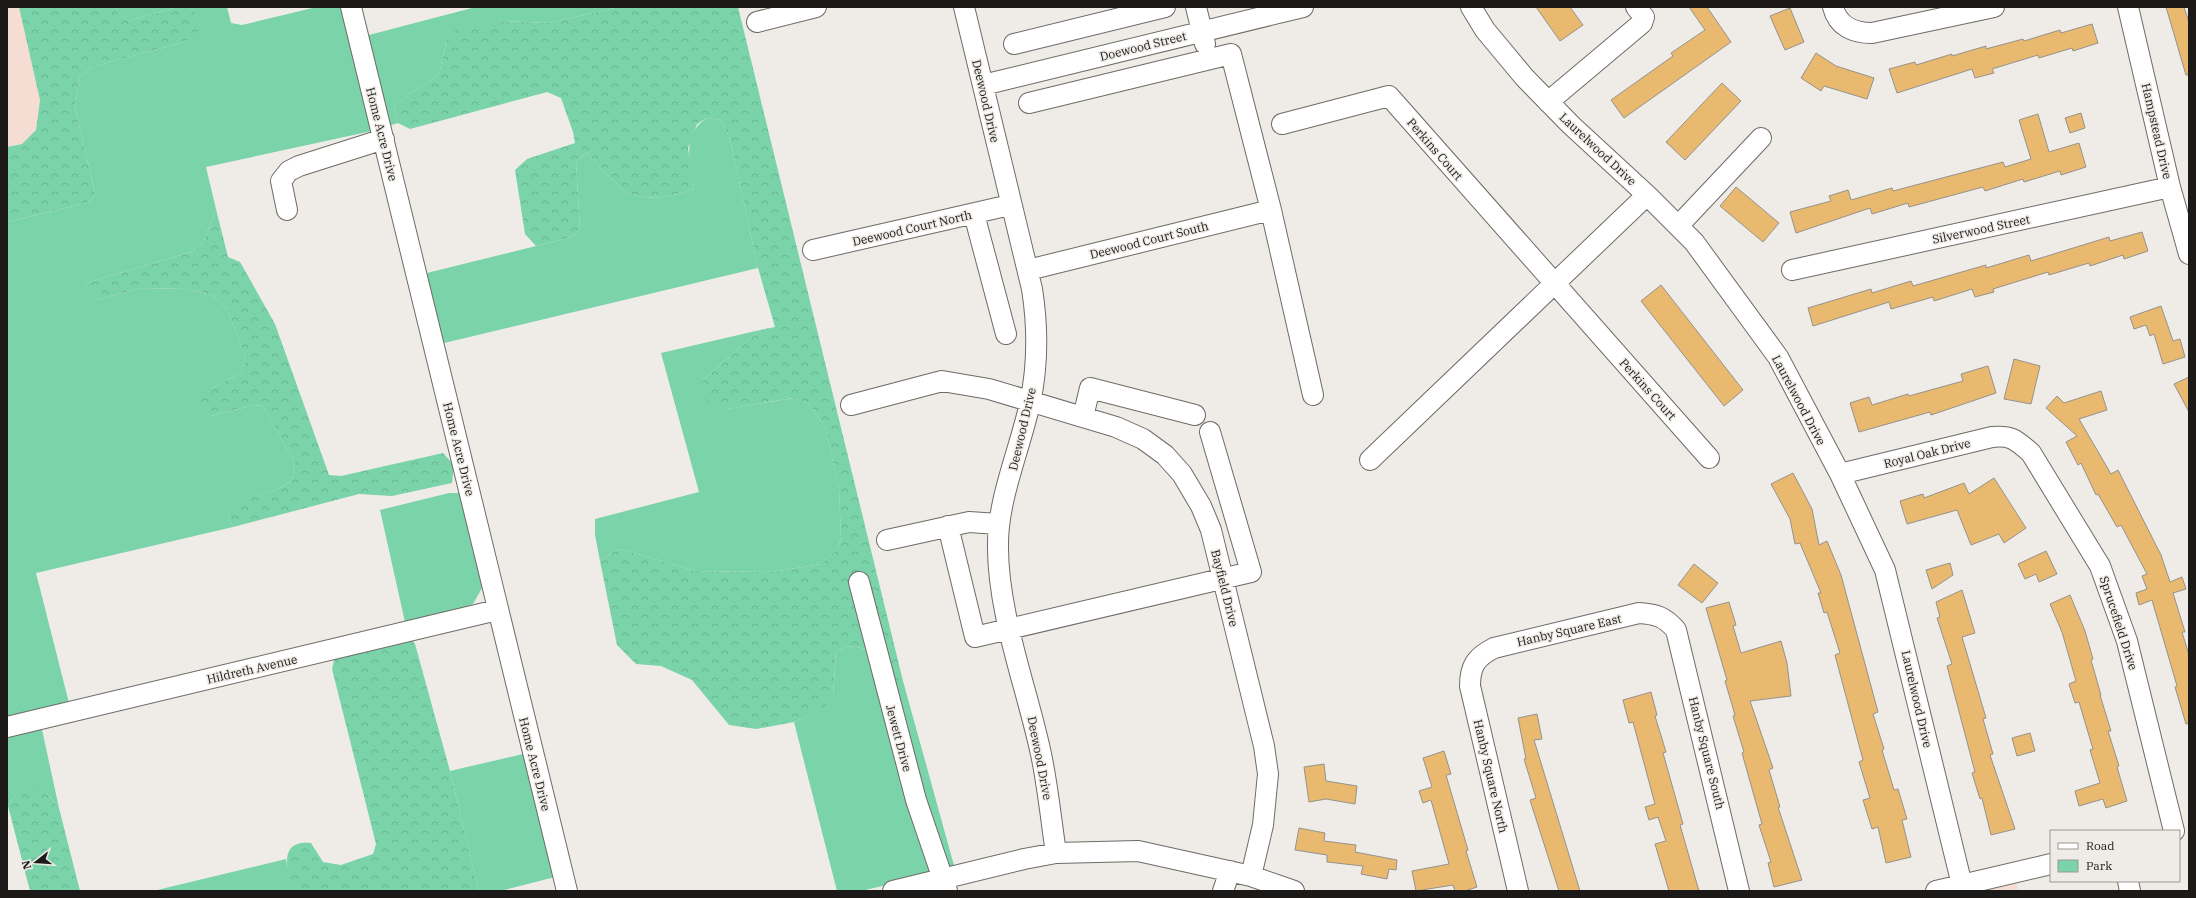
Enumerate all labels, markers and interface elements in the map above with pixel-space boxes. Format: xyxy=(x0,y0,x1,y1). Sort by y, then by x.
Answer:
street label: Doewood Street xyxy=(1098,28,1188,64)
street label: Deewood Drive xyxy=(969,58,1003,144)
street label: Hampstead Drive xyxy=(2139,81,2175,181)
street label: Home Acre Drive xyxy=(363,86,401,182)
street label: Laurelwood Drive xyxy=(1556,109,1640,189)
street label: Perkins Court xyxy=(1404,115,1466,183)
street label: Deewood Court North xyxy=(851,207,974,249)
street label: Silverwood Street xyxy=(1931,211,2031,247)
street label: Deewood Court South xyxy=(1088,218,1210,262)
street label: Laurelwood Drive xyxy=(1769,352,1829,448)
street label: Perkins Court xyxy=(1616,355,1680,423)
street label: Deewood Drive xyxy=(1005,386,1039,472)
street label: Home Acre Drive xyxy=(440,401,478,497)
street label: Royal Oak Drive xyxy=(1882,435,1972,471)
street label: Bayfield Drive xyxy=(1208,548,1242,628)
street label: Sprucefield Drive xyxy=(2097,574,2141,672)
street label: Hanby Square East xyxy=(1515,611,1623,649)
street label: Laurelwood Drive xyxy=(1898,649,1936,749)
street label: Hildreth Avenue xyxy=(205,651,299,687)
street label: Hanby Square South xyxy=(1686,695,1728,811)
street label: Jewett Drive xyxy=(883,703,915,773)
street label: Deewood Drive xyxy=(1025,715,1055,801)
street label: Home Acre Drive xyxy=(516,716,554,812)
street label: Hanby Square North xyxy=(1471,718,1511,835)
legend xyxy=(2050,830,2180,882)
text: Road xyxy=(2086,838,2115,853)
north arrow xyxy=(16,842,56,882)
text: N xyxy=(18,858,34,871)
text: Park xyxy=(2086,858,2112,873)

